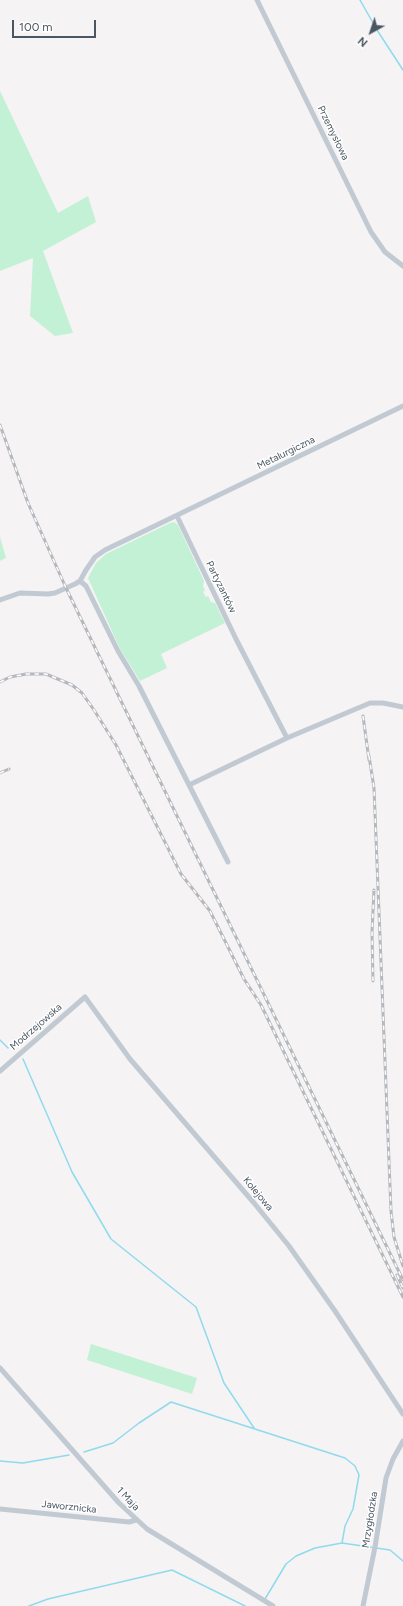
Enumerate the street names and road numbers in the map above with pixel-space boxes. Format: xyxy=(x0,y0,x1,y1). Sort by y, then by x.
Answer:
street label: Przemysłowa xyxy=(315,104,351,162)
street label: Metalurgiczna xyxy=(255,434,317,472)
street label: Partyzantów xyxy=(203,559,239,615)
street label: Modrzejowska xyxy=(8,1001,64,1053)
street label: Kolejowa xyxy=(240,1175,276,1213)
street label: 1 Maja xyxy=(114,1485,142,1513)
street label: Mrzygłodzka xyxy=(360,1491,380,1549)
street label: Jaworznicka xyxy=(41,1498,97,1516)

